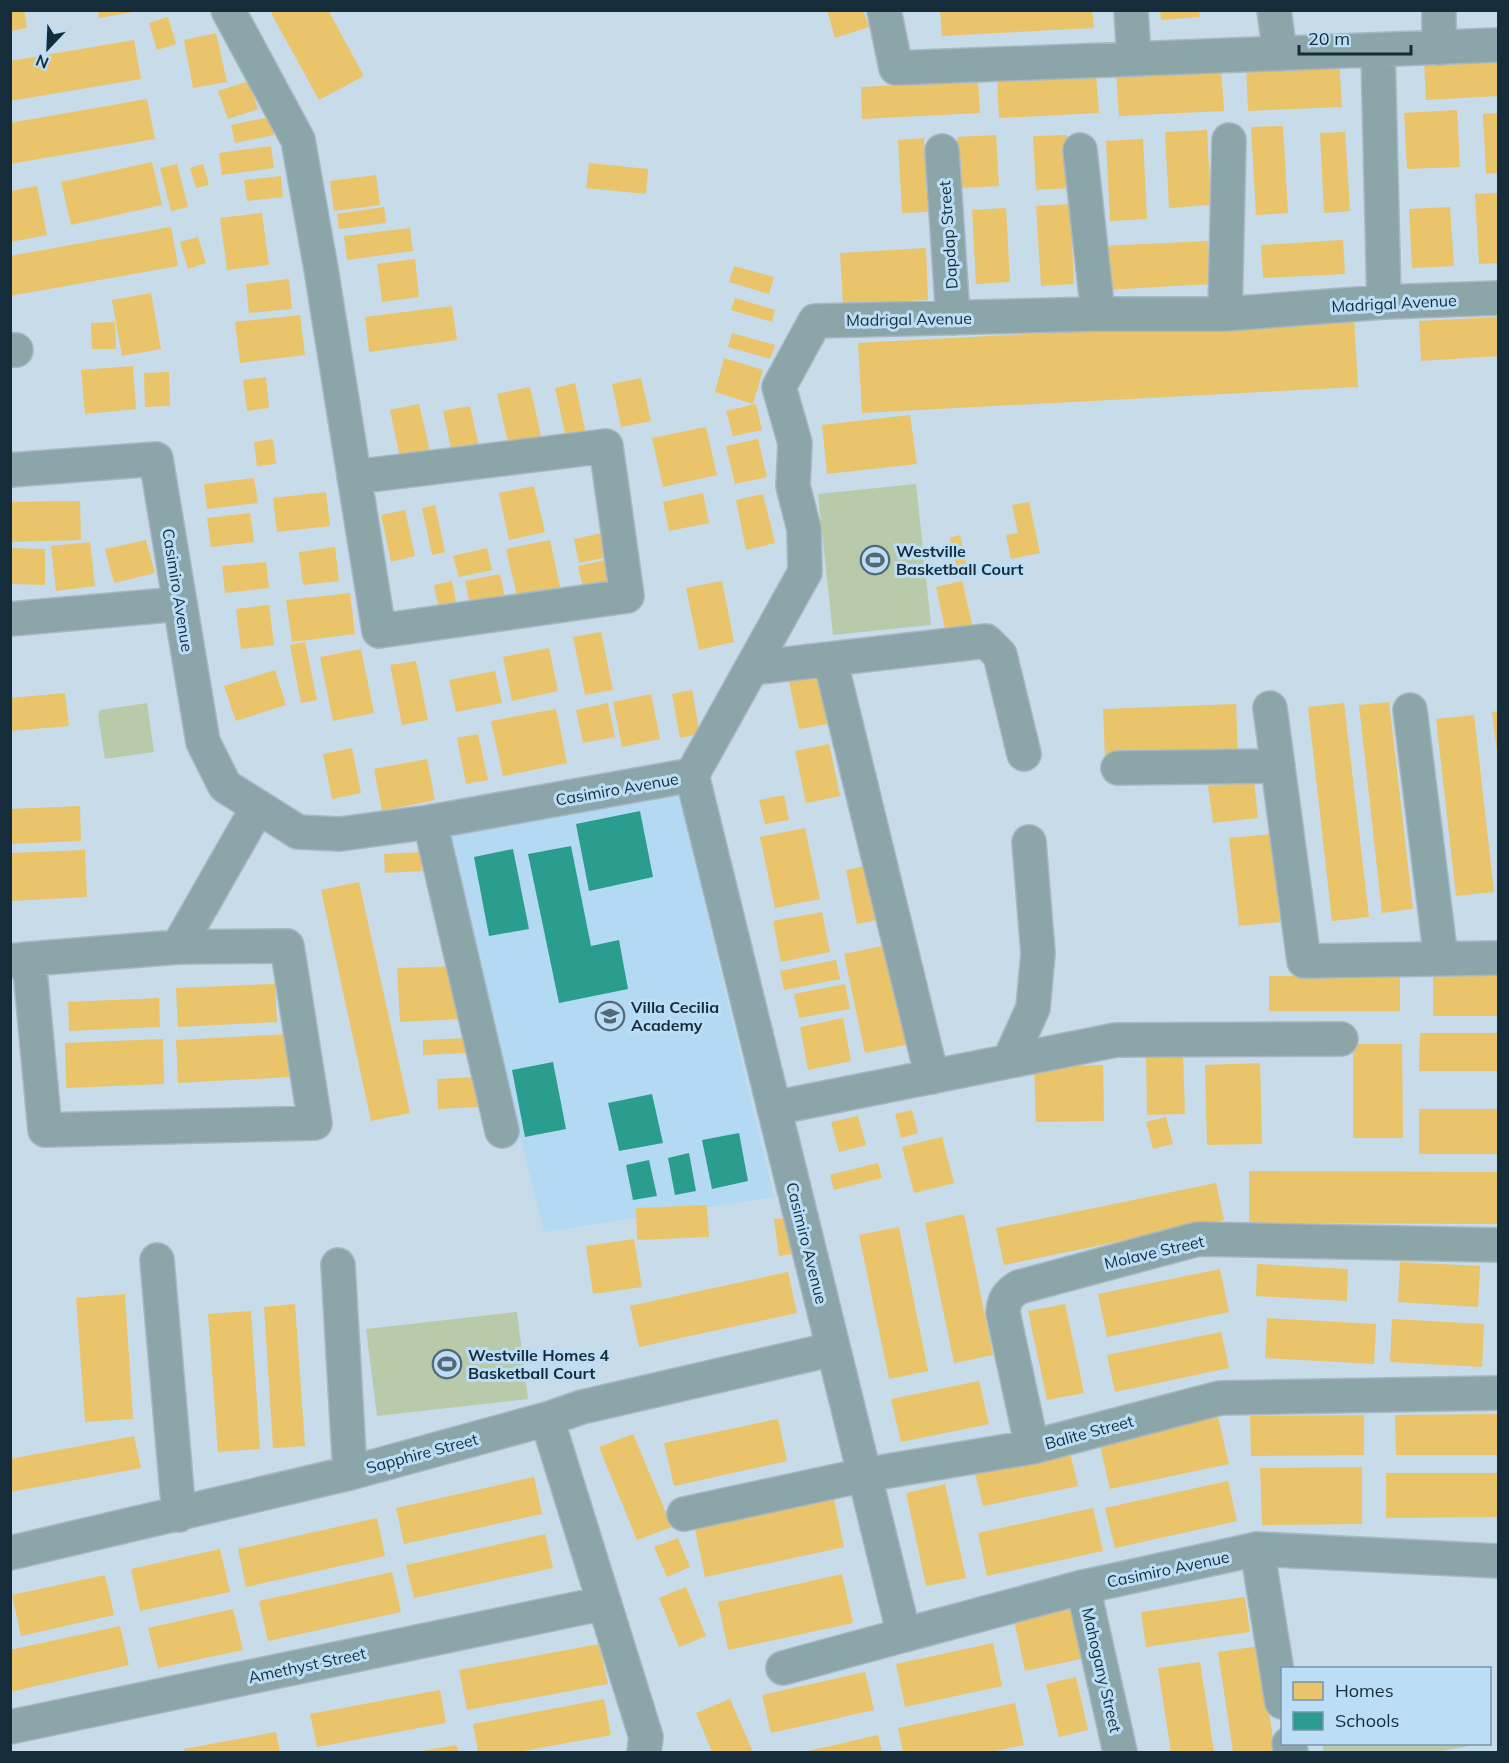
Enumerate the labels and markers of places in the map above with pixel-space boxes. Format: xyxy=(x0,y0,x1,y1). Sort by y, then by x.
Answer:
place label: Westville Basketball Court xyxy=(896,541,1023,579)
sports icon: Westville Basketball Court xyxy=(859,544,891,576)
place label: Villa Cecilia Academy xyxy=(630,997,719,1035)
school or university icon: Villa Cecilia Academy xyxy=(594,1000,626,1032)
place label: Westville Homes 4 Basketball Court xyxy=(468,1345,610,1383)
sports icon: Westville Homes 4 Basketball Court xyxy=(431,1348,463,1380)

